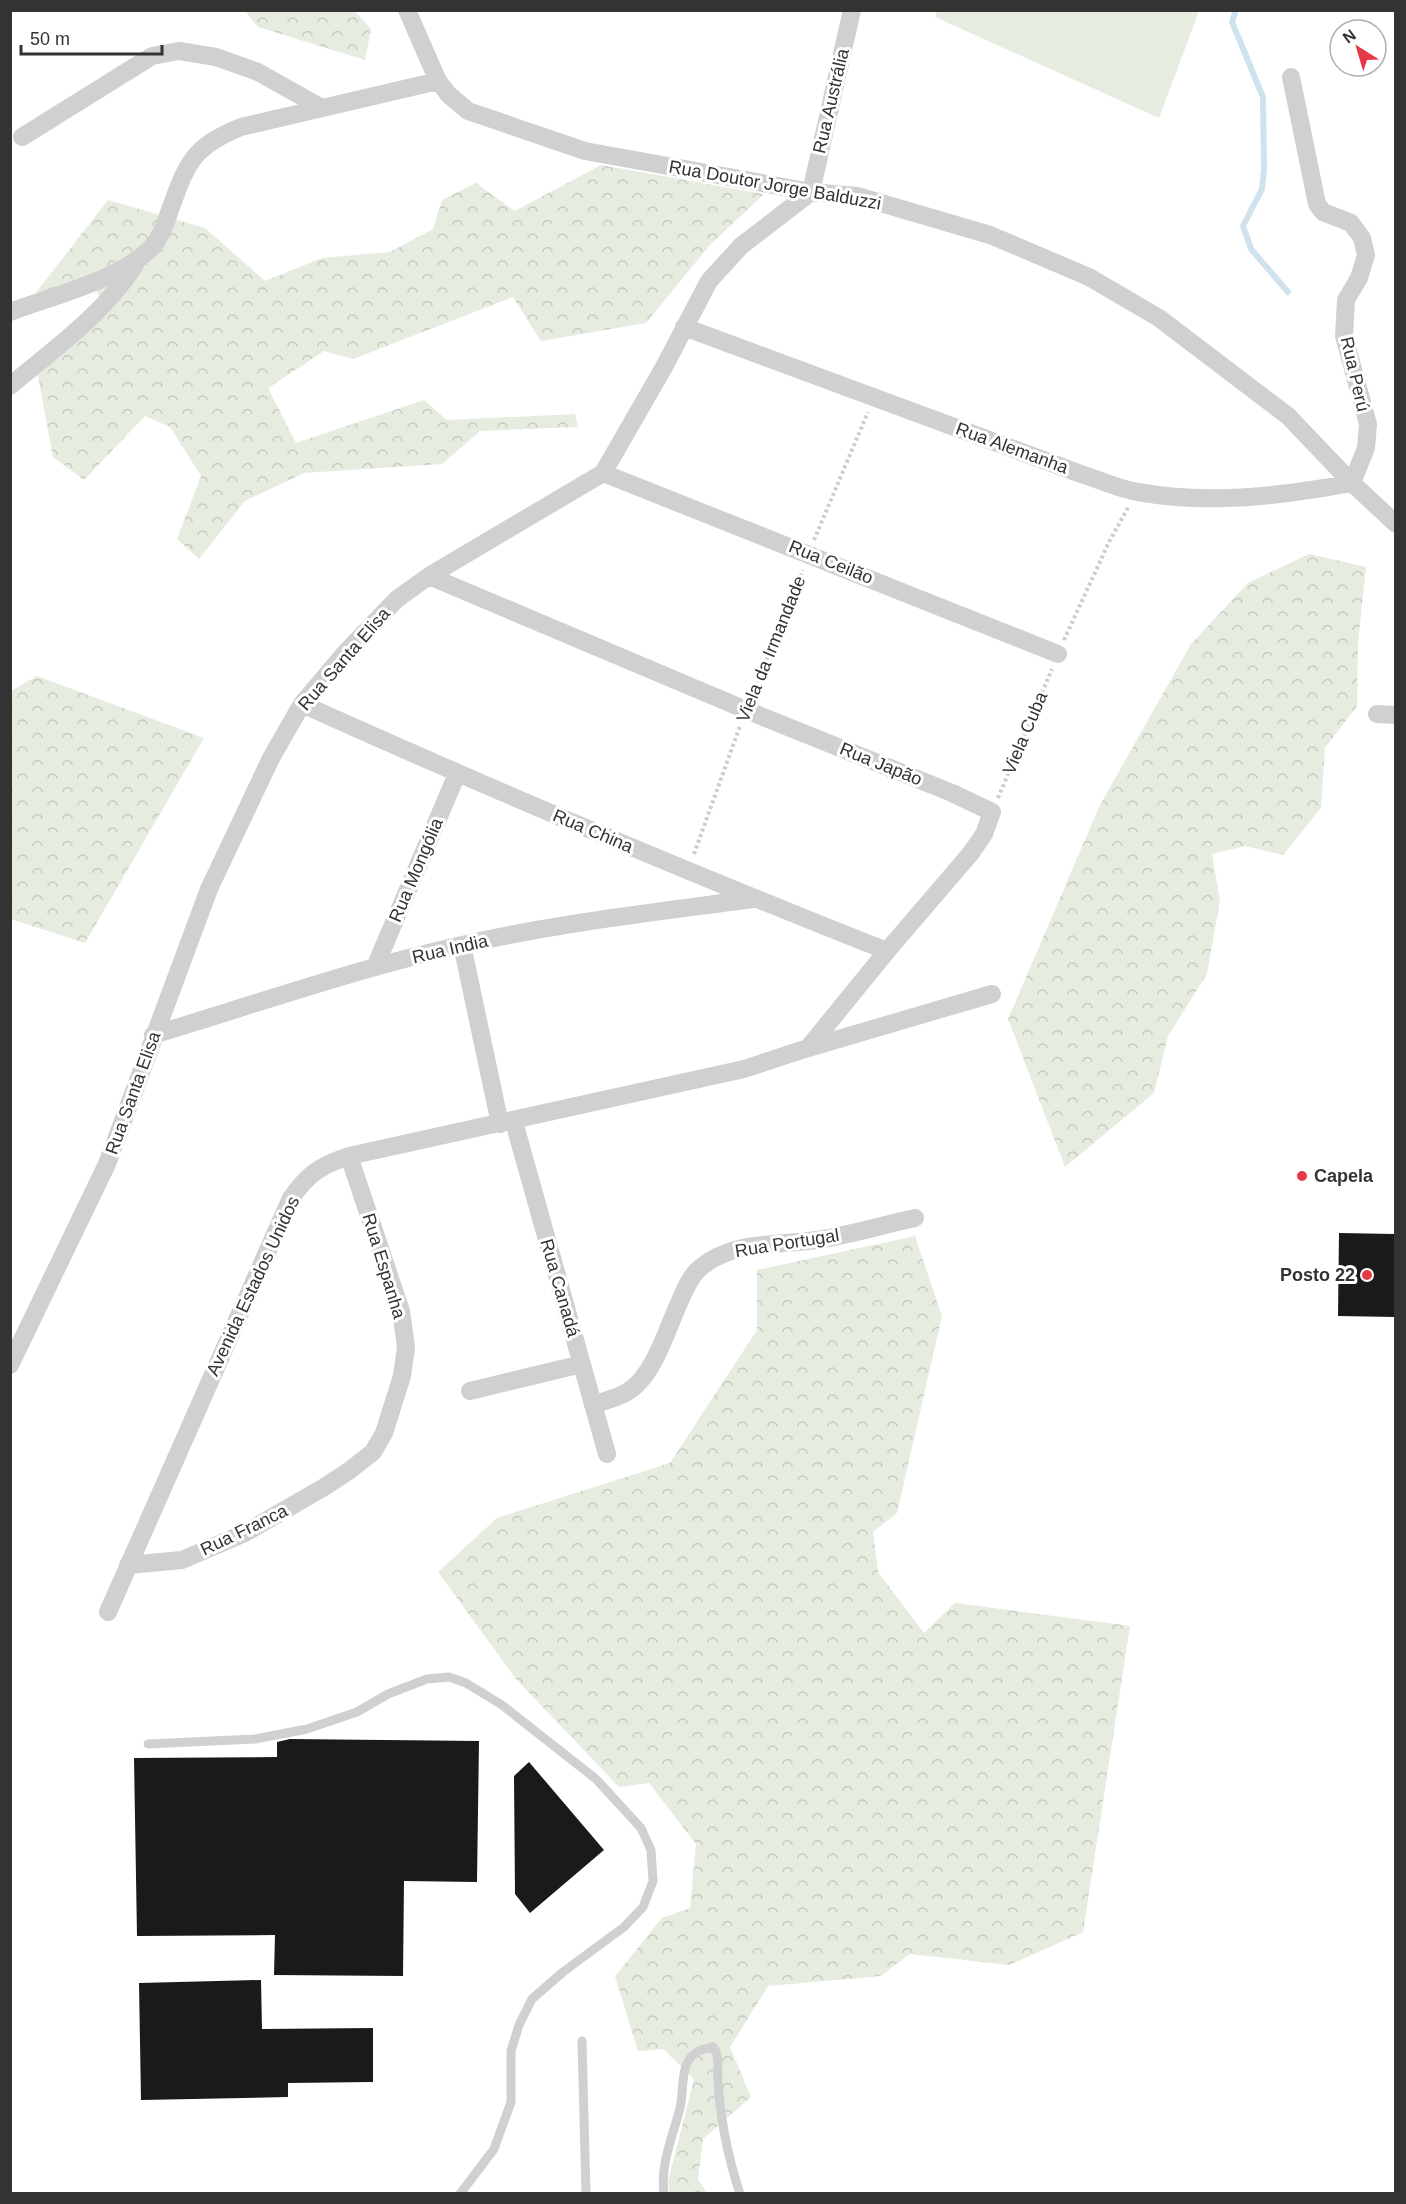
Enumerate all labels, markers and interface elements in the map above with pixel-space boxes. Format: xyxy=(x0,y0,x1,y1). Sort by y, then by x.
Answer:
scale bar xyxy=(21,18,162,56)
north arrow xyxy=(1328,18,1388,78)
text: N xyxy=(1340,26,1359,47)
text: 50 m xyxy=(30,29,70,49)
street label: Rua Austrália xyxy=(809,46,853,155)
street label: Rua Doutor Jorge Balduzzi xyxy=(667,156,883,214)
street label: Rua Perú xyxy=(1337,335,1373,413)
street label: Rua Alemanha xyxy=(953,418,1072,478)
street label: Rua Ceilão xyxy=(786,536,876,588)
street label: Viela da Irmandade xyxy=(733,573,809,725)
street label: Rua Santa Elisa xyxy=(294,603,395,714)
street label: Viela Cuba xyxy=(999,688,1052,777)
street label: Rua Japão xyxy=(837,738,925,790)
street label: Rua China xyxy=(550,805,637,857)
street label: Rua Mongólia xyxy=(385,814,447,925)
street label: Rua India xyxy=(410,930,491,967)
street label: Rua Santa Elisa xyxy=(102,1028,165,1157)
place label: Capela xyxy=(1314,1166,1374,1186)
marker: Capela xyxy=(1295,1169,1309,1183)
street label: Avenida Estados Unidos xyxy=(203,1193,303,1379)
street label: Rua Espanha xyxy=(358,1211,410,1322)
street label: Rua Portugal xyxy=(734,1225,840,1261)
street label: Rua Canadá xyxy=(536,1237,584,1340)
place label: Posto 22 xyxy=(1280,1265,1355,1285)
marker: Posto 22 xyxy=(1360,1268,1374,1282)
street label: Rua Franca xyxy=(197,1500,292,1560)

